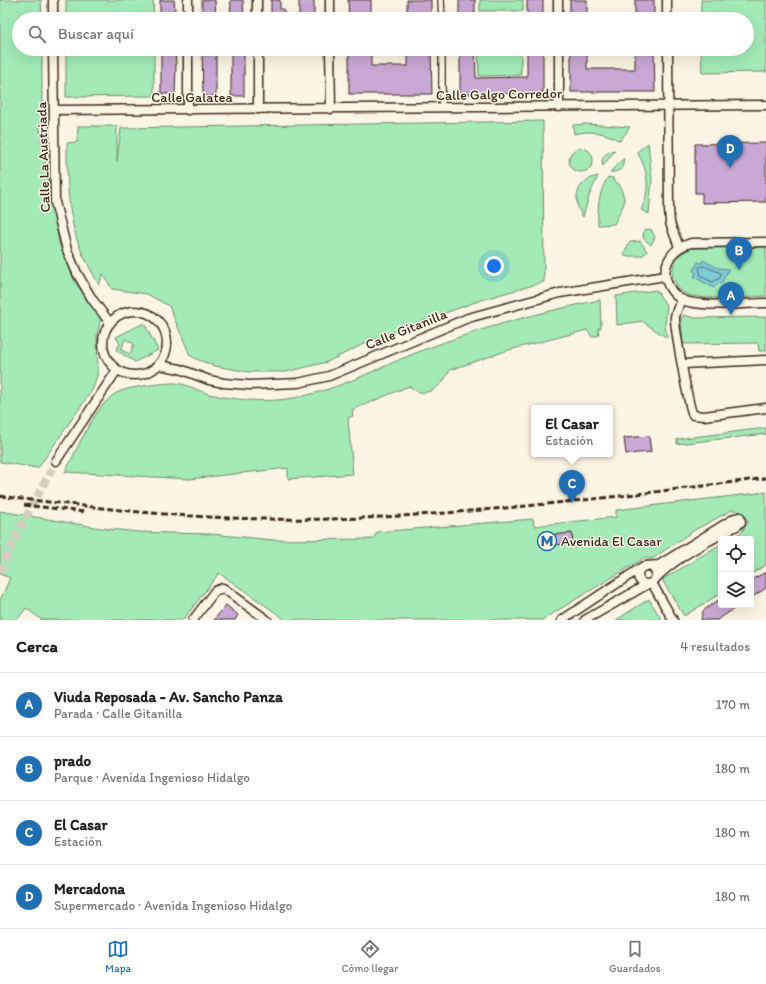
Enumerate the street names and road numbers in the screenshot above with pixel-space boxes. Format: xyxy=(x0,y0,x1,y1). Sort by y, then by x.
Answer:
street label: Calle Galgo Corredor xyxy=(436,85,563,104)
street label: Calle Galatea xyxy=(151,89,233,106)
street label: Calle La Austriada xyxy=(33,101,54,213)
street label: Calle Gitanilla xyxy=(363,305,450,354)

